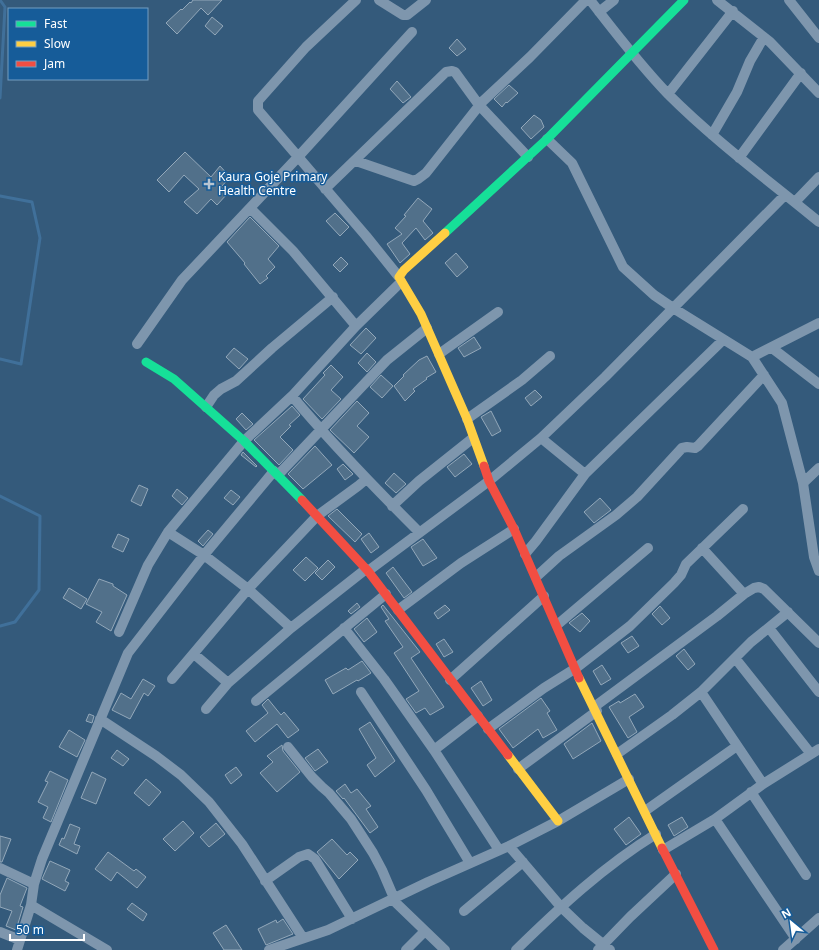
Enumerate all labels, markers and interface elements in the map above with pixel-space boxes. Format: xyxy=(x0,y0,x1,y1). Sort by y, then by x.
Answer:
legend xyxy=(8,8,148,80)
text: Fast xyxy=(44,15,68,32)
text: Slow xyxy=(44,35,71,52)
text: Jam xyxy=(43,55,65,72)
place label: Kaura Goje Primary Health Centre xyxy=(218,168,328,199)
marker: Kaura Goje Primary Health Centre xyxy=(203,178,215,190)
north arrow xyxy=(771,902,811,942)
text: N xyxy=(778,904,793,922)
scale bar xyxy=(10,916,84,942)
text: 50 m xyxy=(16,921,44,938)

